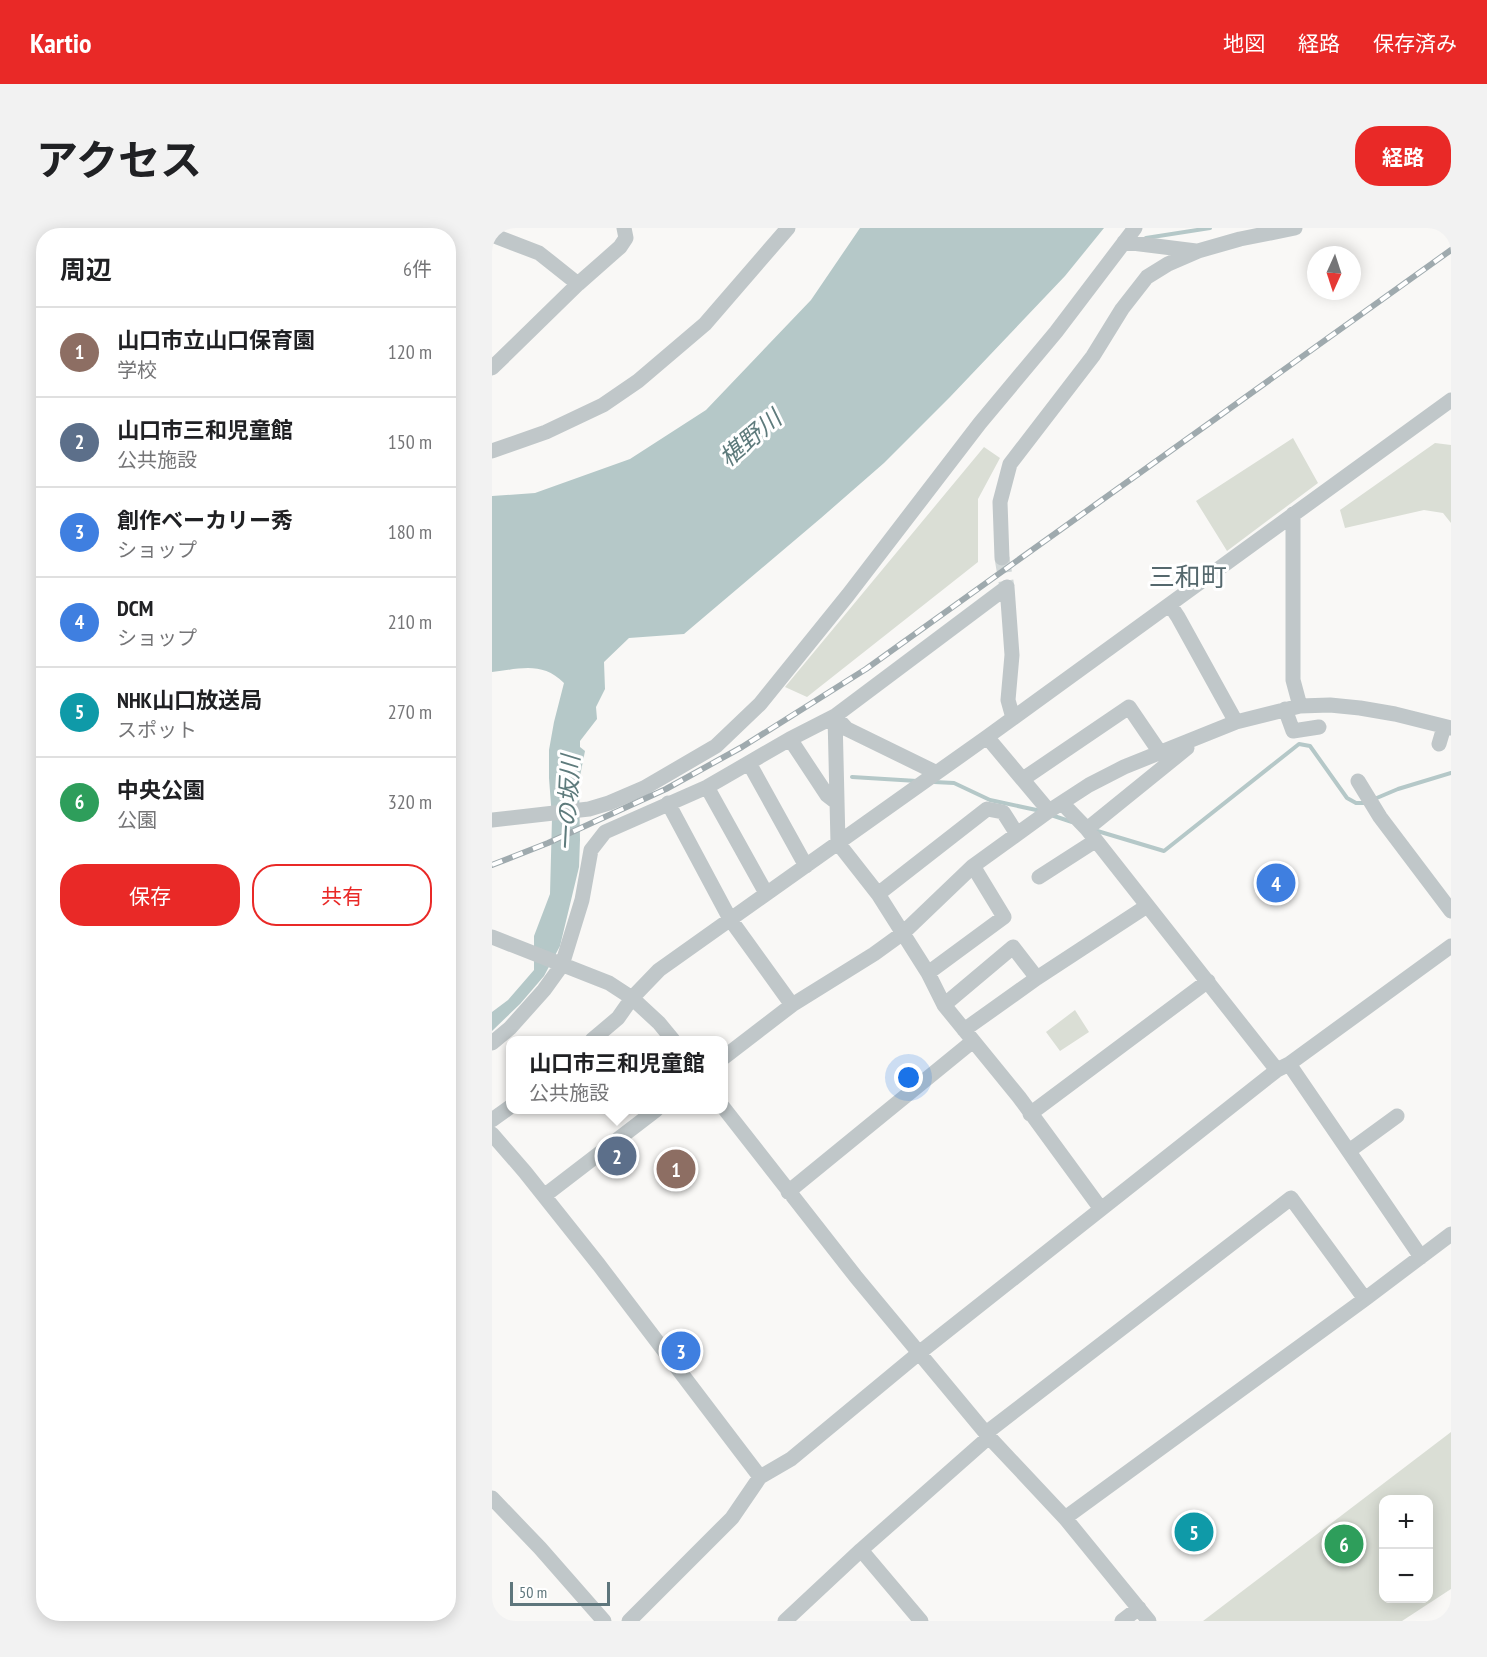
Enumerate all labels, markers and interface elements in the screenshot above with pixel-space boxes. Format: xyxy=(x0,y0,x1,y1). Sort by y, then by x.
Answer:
text: Kartio xyxy=(30,24,92,61)
text: 地図 xyxy=(1223,30,1265,57)
text: 経路 xyxy=(1298,30,1340,57)
text: 保存済み xyxy=(1373,30,1457,57)
button: 経路 xyxy=(1355,126,1451,186)
text: アクセス xyxy=(36,132,202,187)
north arrow xyxy=(1307,246,1361,300)
text: 周辺 xyxy=(60,253,112,286)
text: 6件 xyxy=(403,256,432,282)
text: 山口市立山口保育園 xyxy=(117,326,315,354)
text: 1 xyxy=(75,339,84,365)
text: 120 m xyxy=(388,339,432,365)
text: 学校 xyxy=(117,357,157,383)
water label: 椹野川 xyxy=(712,401,790,473)
text: 山口市三和児童館 xyxy=(117,416,293,444)
text: 2 xyxy=(75,429,84,455)
text: 150 m xyxy=(388,429,432,455)
text: 公共施設 xyxy=(117,447,197,473)
text: 創作ベーカリー秀 xyxy=(117,506,293,534)
text: 3 xyxy=(75,519,84,545)
text: 180 m xyxy=(388,519,432,545)
text: ショップ xyxy=(117,537,197,563)
district label: 三和町 xyxy=(1149,560,1227,593)
text: DCM xyxy=(117,594,153,622)
text: 4 xyxy=(75,609,84,635)
text: 210 m xyxy=(388,609,432,635)
text: ショップ xyxy=(117,625,197,651)
text: NHK山口放送局 xyxy=(117,686,262,714)
text: 5 xyxy=(75,699,84,725)
text: 270 m xyxy=(388,699,432,725)
text: スポット xyxy=(117,717,197,743)
water label: 一の坂川 xyxy=(550,751,586,852)
text: 中央公園 xyxy=(117,776,205,804)
text: 6 xyxy=(75,789,84,815)
text: 320 m xyxy=(388,789,432,815)
text: 公園 xyxy=(117,807,157,833)
pin: 4 xyxy=(1256,860,1296,906)
button: 保存 xyxy=(60,864,240,926)
button: 共有 xyxy=(252,864,432,926)
popup xyxy=(506,1036,728,1114)
text: 山口市三和児童館 xyxy=(529,1049,705,1077)
your location xyxy=(894,1063,923,1092)
text: 公共施設 xyxy=(529,1080,609,1106)
pin: 2 xyxy=(598,1134,636,1178)
pin: 1 xyxy=(656,1146,696,1192)
pin: 3 xyxy=(662,1328,700,1374)
map controls xyxy=(1379,1495,1433,1603)
button: + xyxy=(1379,1495,1433,1549)
pin: 5 xyxy=(1174,1510,1214,1554)
pin: 6 xyxy=(1324,1522,1364,1566)
button: − xyxy=(1379,1549,1433,1603)
scale bar xyxy=(510,1579,610,1606)
text: 50 m xyxy=(519,1582,547,1602)

